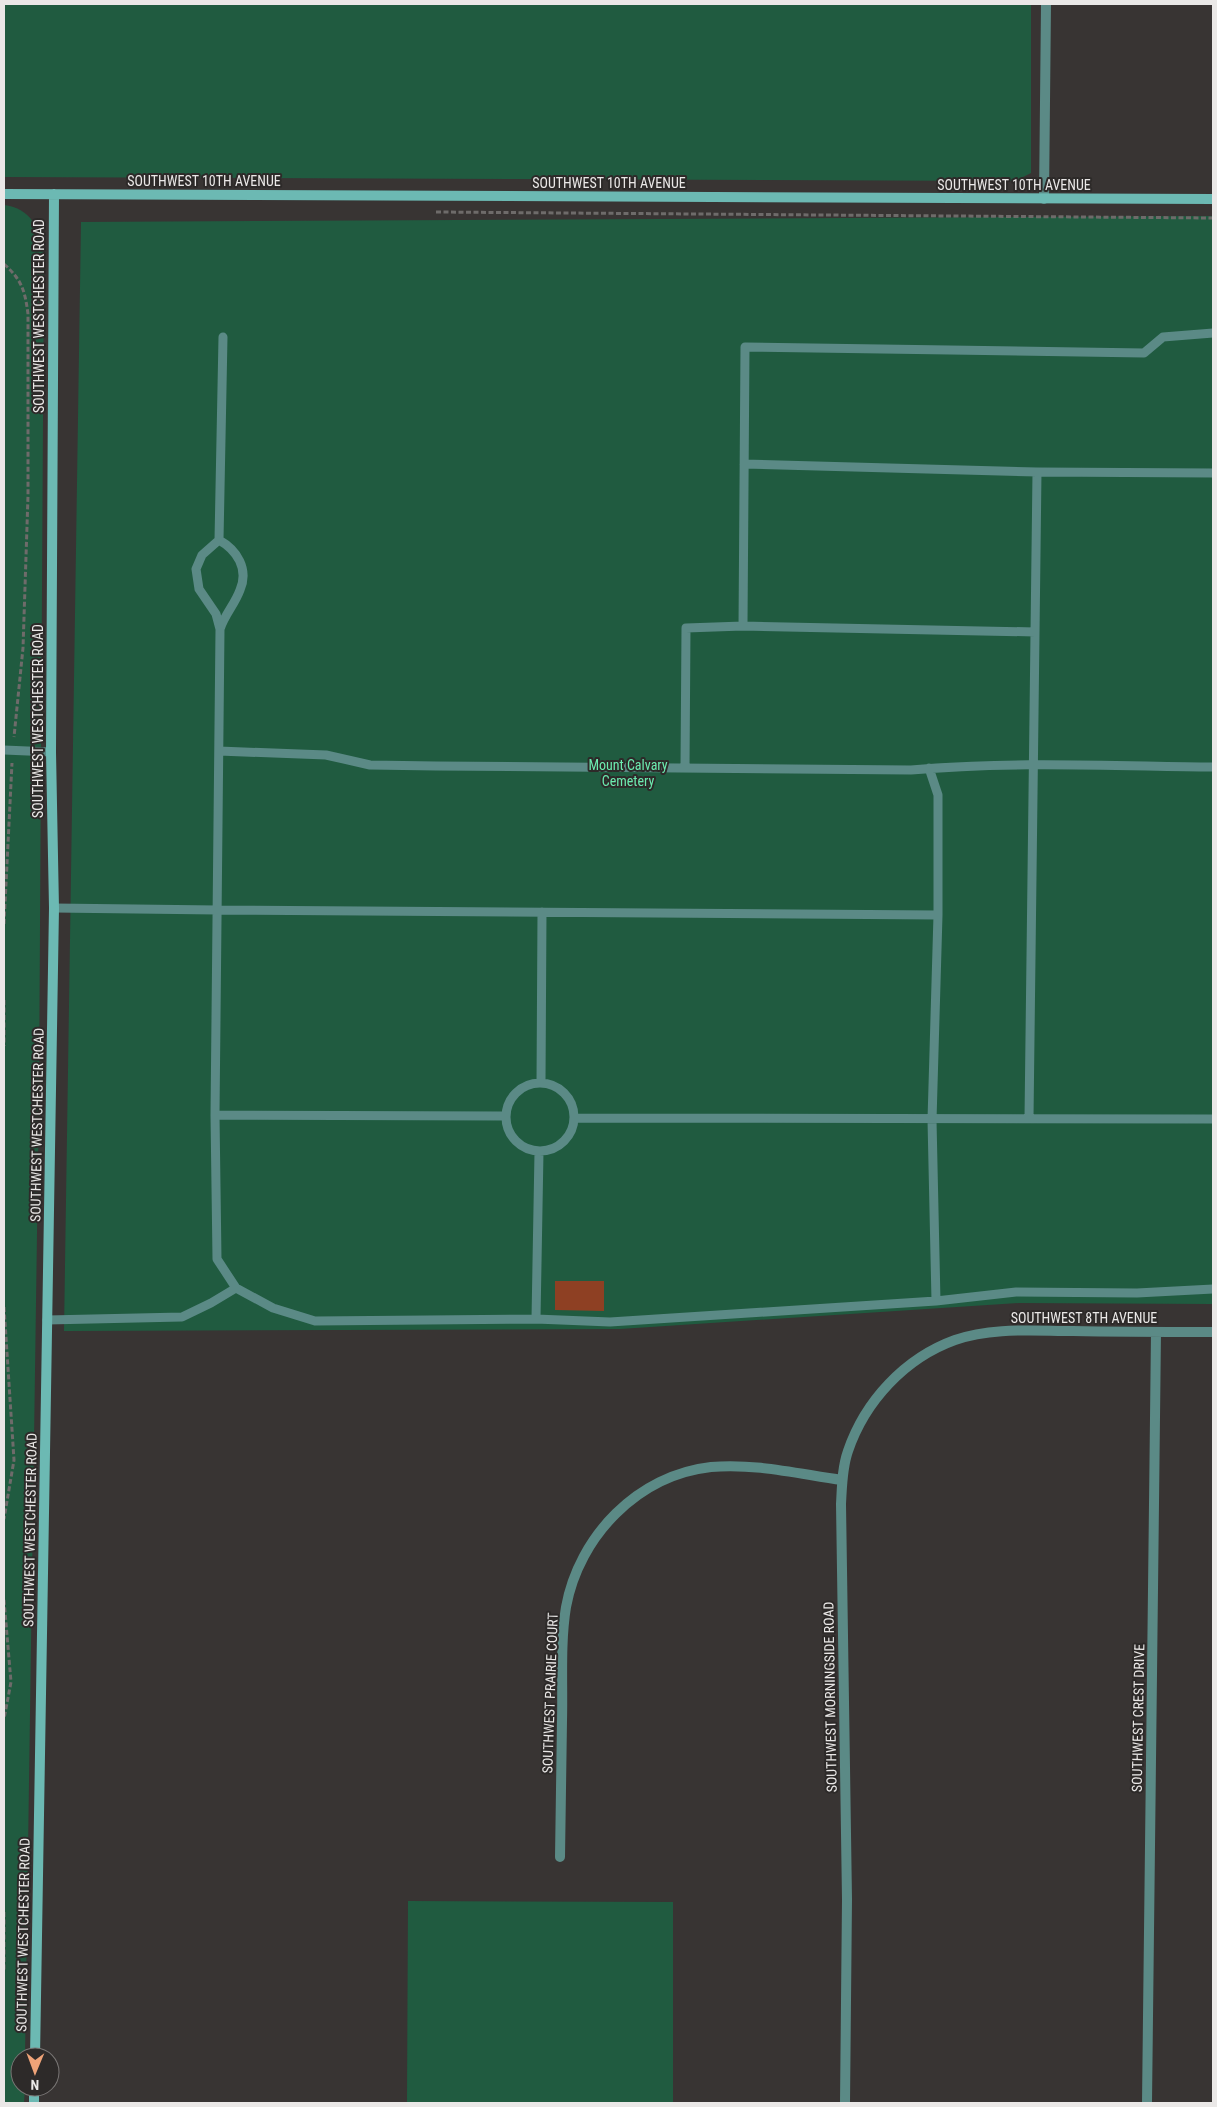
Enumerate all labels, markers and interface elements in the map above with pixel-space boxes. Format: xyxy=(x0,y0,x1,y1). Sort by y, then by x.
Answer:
street label: SOUTHWEST 10TH AVENUE xyxy=(127,173,281,189)
street label: SOUTHWEST 10TH AVENUE xyxy=(532,175,686,191)
street label: SOUTHWEST 10TH AVENUE xyxy=(937,177,1091,193)
street label: SOUTHWEST WESTCHESTER ROAD xyxy=(31,219,47,413)
street label: SOUTHWEST WESTCHESTER ROAD xyxy=(30,624,46,818)
park label: Mount Calvary Cemetery xyxy=(588,757,668,789)
street label: SOUTHWEST WESTCHESTER ROAD xyxy=(27,1028,47,1222)
street label: SOUTHWEST 8TH AVENUE xyxy=(1011,1310,1157,1326)
street label: SOUTHWEST WESTCHESTER ROAD xyxy=(20,1433,40,1627)
street label: SOUTHWEST MORNINGSIDE ROAD xyxy=(820,1601,840,1793)
street label: SOUTHWEST PRAIRIE COURT xyxy=(539,1612,561,1774)
street label: SOUTHWEST CREST DRIVE xyxy=(1129,1644,1147,1792)
street label: SOUTHWEST WESTCHESTER ROAD xyxy=(13,1838,33,2032)
north arrow xyxy=(10,2047,60,2097)
text: N xyxy=(30,2077,39,2093)

